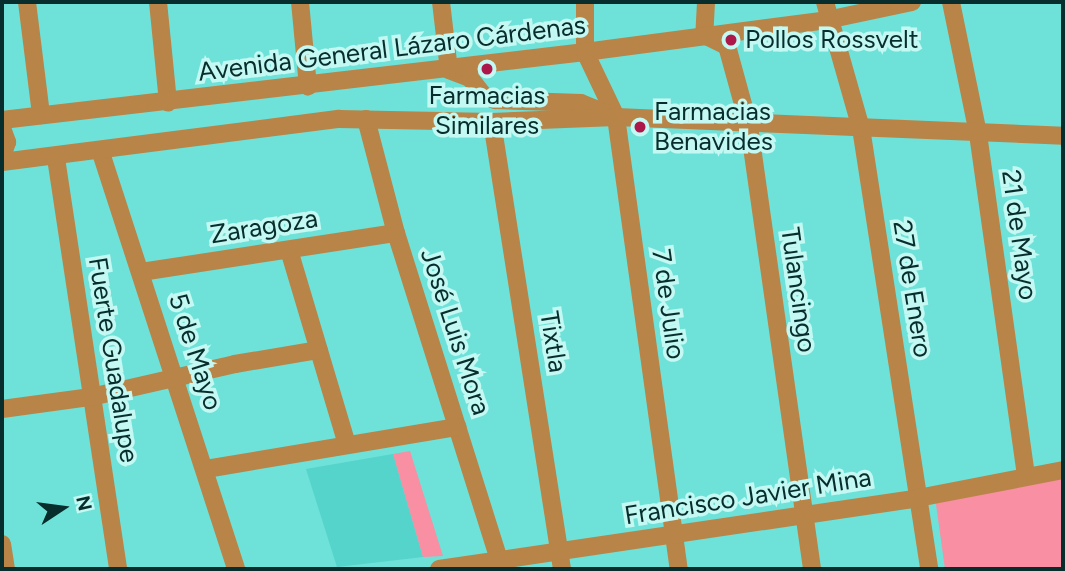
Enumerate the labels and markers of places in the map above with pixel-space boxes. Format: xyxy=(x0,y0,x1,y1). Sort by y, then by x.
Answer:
place label: Pollos Rossvelt xyxy=(745,24,918,56)
marker: Pollos Rossvelt xyxy=(723,32,739,48)
marker: Farmacias Similares xyxy=(479,61,495,77)
place label: Farmacias Similares xyxy=(429,80,545,142)
place label: Farmacias Benavides xyxy=(654,96,773,158)
marker: Farmacias Benavides xyxy=(632,119,648,135)

